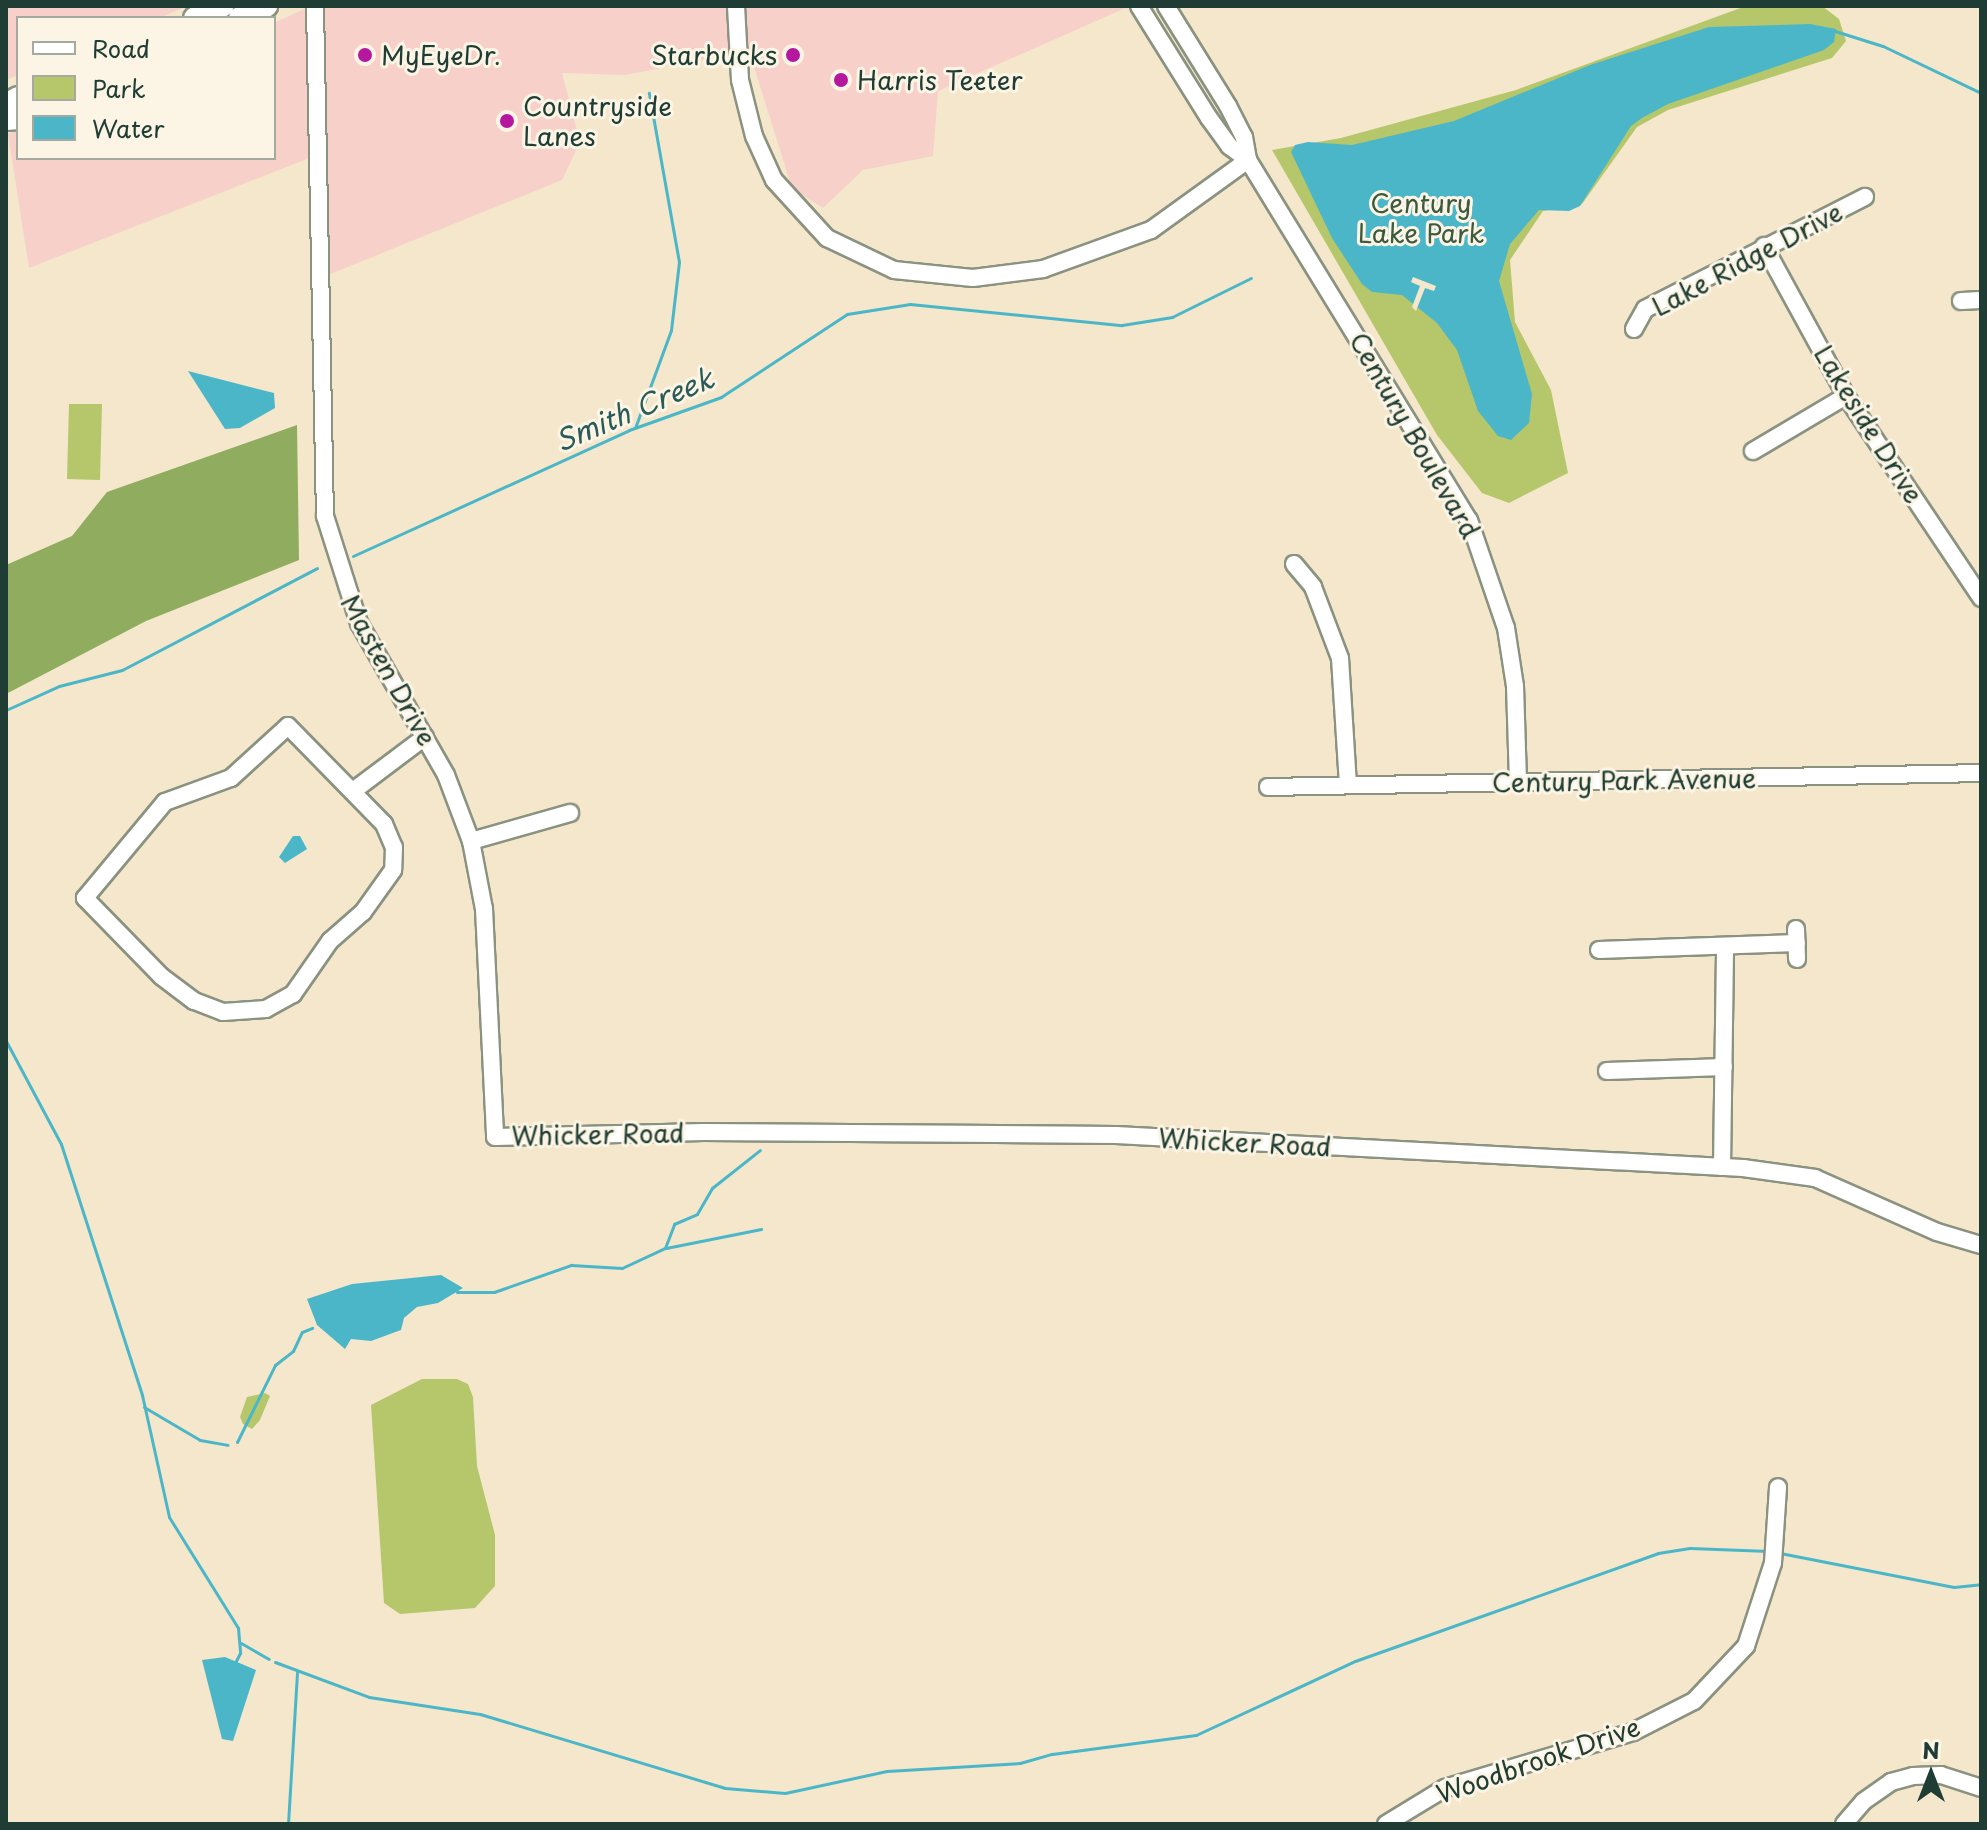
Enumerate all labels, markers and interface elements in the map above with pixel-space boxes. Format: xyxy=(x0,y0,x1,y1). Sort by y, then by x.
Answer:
legend xyxy=(16,16,276,160)
text: Road xyxy=(92,30,150,66)
place label: MyEyeDr. xyxy=(381,39,501,71)
place label: Starbucks xyxy=(651,39,777,71)
marker: MyEyeDr. xyxy=(356,46,374,64)
marker: Starbucks xyxy=(784,46,802,64)
place label: Harris Teeter xyxy=(857,64,1022,96)
text: Park xyxy=(92,70,146,106)
marker: Harris Teeter xyxy=(832,71,850,89)
place label: Countryside Lanes xyxy=(523,90,672,152)
text: Water xyxy=(92,110,164,146)
marker: Countryside Lanes xyxy=(498,112,516,130)
park label: Century Lake Park xyxy=(1358,187,1484,248)
street label: Lake Ridge Drive xyxy=(1646,196,1848,322)
street label: Century Boulevard xyxy=(1343,326,1487,544)
street label: Lakeside Drive xyxy=(1808,339,1930,509)
water label: Smith Creek xyxy=(549,360,719,458)
street label: Masten Drive xyxy=(335,589,443,751)
street label: Century Park Avenue xyxy=(1491,762,1757,798)
street label: Whicker Road xyxy=(510,1117,686,1151)
street label: Whicker Road xyxy=(1157,1122,1333,1162)
street label: Woodbrook Drive xyxy=(1431,1710,1645,1810)
text: N xyxy=(1922,1733,1940,1766)
north arrow xyxy=(1891,1734,1971,1814)

